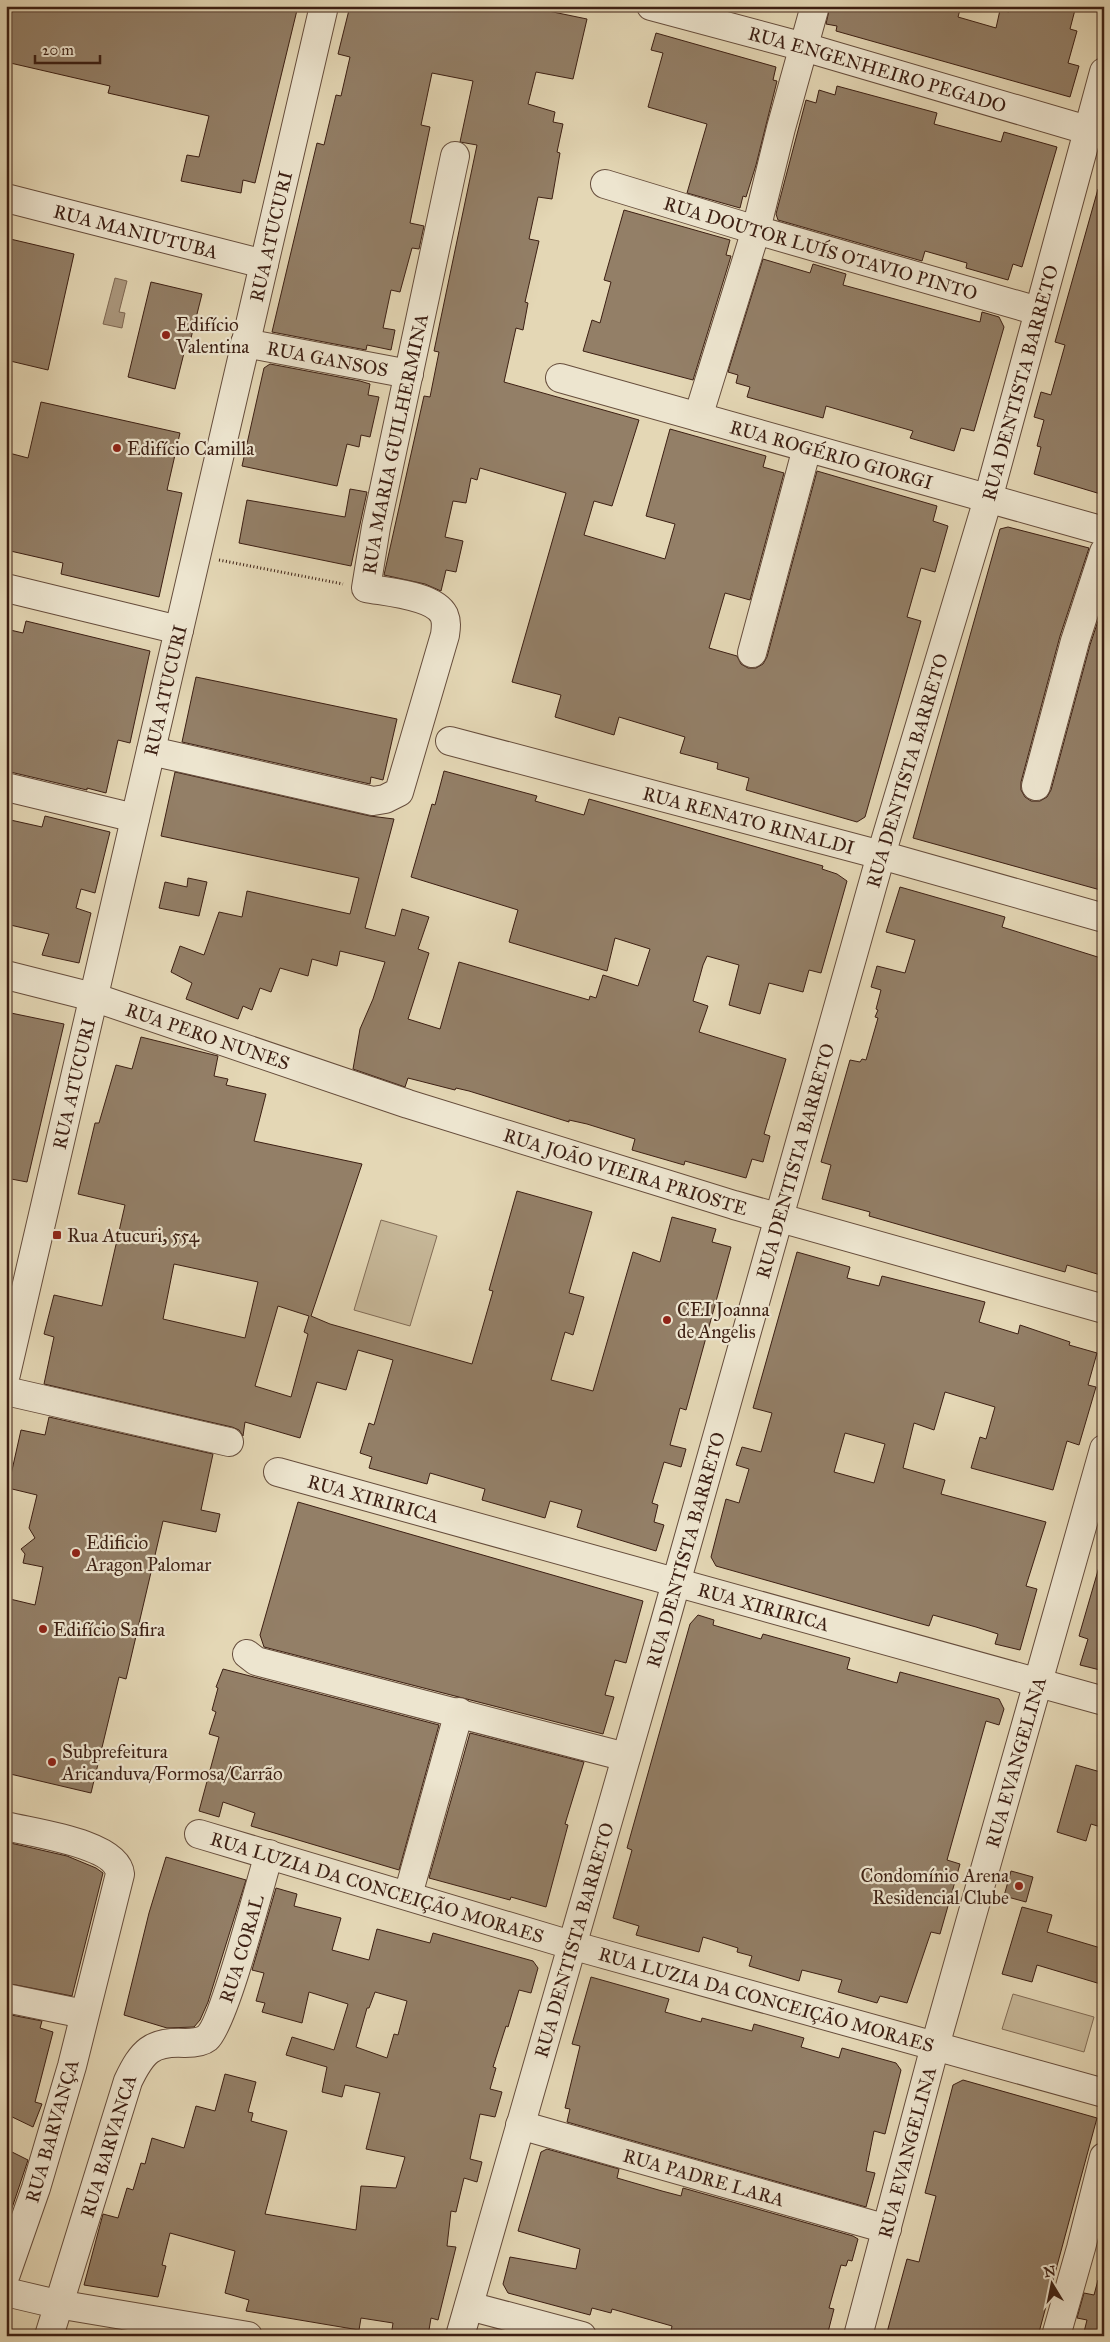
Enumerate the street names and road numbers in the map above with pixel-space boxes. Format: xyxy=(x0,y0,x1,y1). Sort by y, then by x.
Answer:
street label: RUA ENGENHEIRO PEGADO xyxy=(746,21,1009,117)
street label: RUA ATUCURI xyxy=(244,169,297,304)
street label: RUA DOUTOR LUÍS OTAVIO PINTO xyxy=(661,191,980,305)
street label: RUA MANIUTUBA xyxy=(51,199,221,263)
street label: RUA DENTISTA BARRETO xyxy=(977,262,1063,503)
street label: RUA MARIA GUILHERMINA xyxy=(357,311,433,576)
street label: RUA GANSOS xyxy=(265,336,390,381)
street label: RUA ROGÉRIO GIORGI xyxy=(727,415,936,494)
street label: RUA ATUCURI xyxy=(139,623,191,758)
street label: RUA DENTISTA BARRETO xyxy=(861,651,952,890)
street label: RUA RENATO RINALDI xyxy=(640,781,857,859)
street label: RUA PERO NUNES xyxy=(123,997,293,1075)
street label: RUA ATUCURI xyxy=(47,1016,100,1151)
street label: RUA DENTISTA BARRETO xyxy=(751,1041,839,1281)
street label: RUA JOÃO VIEIRA PRIOSTE xyxy=(501,1123,750,1220)
street label: RUA DENTISTA BARRETO xyxy=(641,1429,729,1670)
street label: RUA XIRIRICA xyxy=(305,1469,442,1528)
street label: RUA XIRIRICA xyxy=(695,1577,832,1636)
street label: RUA EVANGELINA xyxy=(980,1674,1051,1850)
street label: RUA DENTISTA BARRETO xyxy=(529,1820,618,2060)
street label: RUA LUZIA DA CONCEIÇÃO MORAES xyxy=(208,1827,547,1948)
street label: RUA CORAL xyxy=(214,1892,268,2006)
street label: RUA LUZIA DA CONCEIÇÃO MORAES xyxy=(596,1942,937,2057)
street label: RUA BARVANÇA xyxy=(21,2056,84,2205)
street label: RUA EVANGELINA xyxy=(873,2064,941,2241)
street label: RUA BARVANCA xyxy=(75,2072,141,2220)
street label: RUA PADRE LARA xyxy=(620,2143,787,2211)

